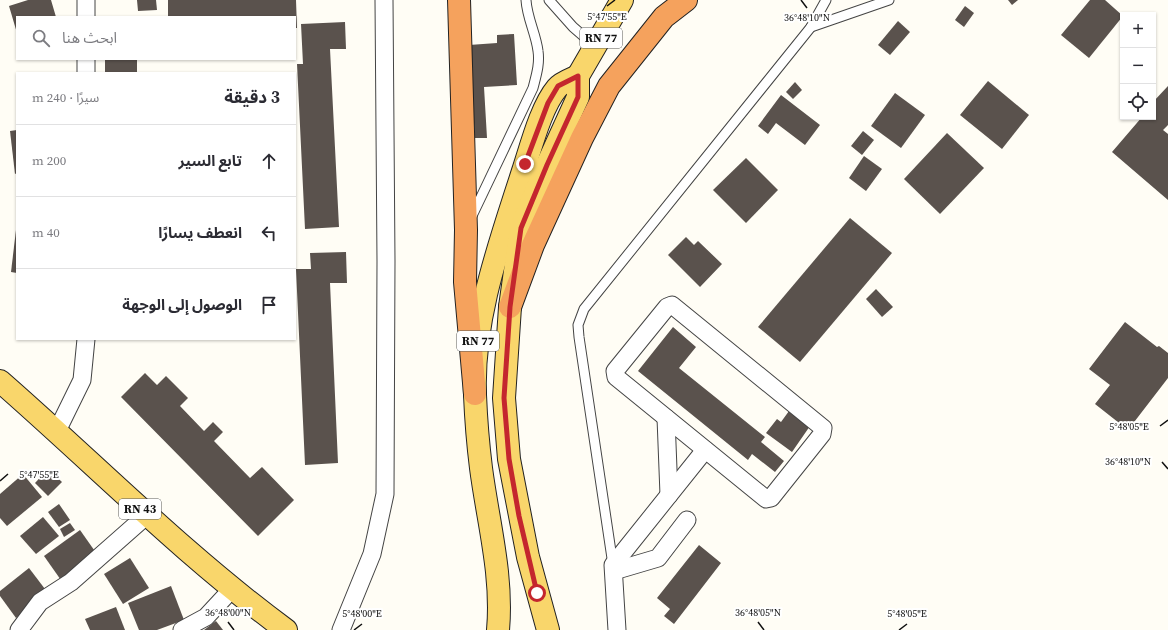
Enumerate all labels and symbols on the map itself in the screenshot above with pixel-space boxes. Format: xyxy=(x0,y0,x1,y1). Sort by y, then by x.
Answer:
text: 5°47'55"E xyxy=(587,10,627,23)
text: 36°48'10"N xyxy=(784,11,830,24)
road number: RN 77 xyxy=(580,28,622,48)
route end xyxy=(516,155,534,173)
road number: RN 77 xyxy=(457,331,499,351)
text: 5°48'05"E xyxy=(1109,420,1149,433)
text: 36°48'10"N xyxy=(1105,455,1151,468)
text: 5°47'55"E xyxy=(19,468,59,481)
road number: RN 43 xyxy=(119,499,161,519)
route start xyxy=(528,584,546,602)
text: 36°48'00"N xyxy=(205,606,251,619)
text: 36°48'05"N xyxy=(735,606,781,619)
text: 5°48'00"E xyxy=(342,607,382,620)
text: 5°48'05"E xyxy=(887,607,927,620)

